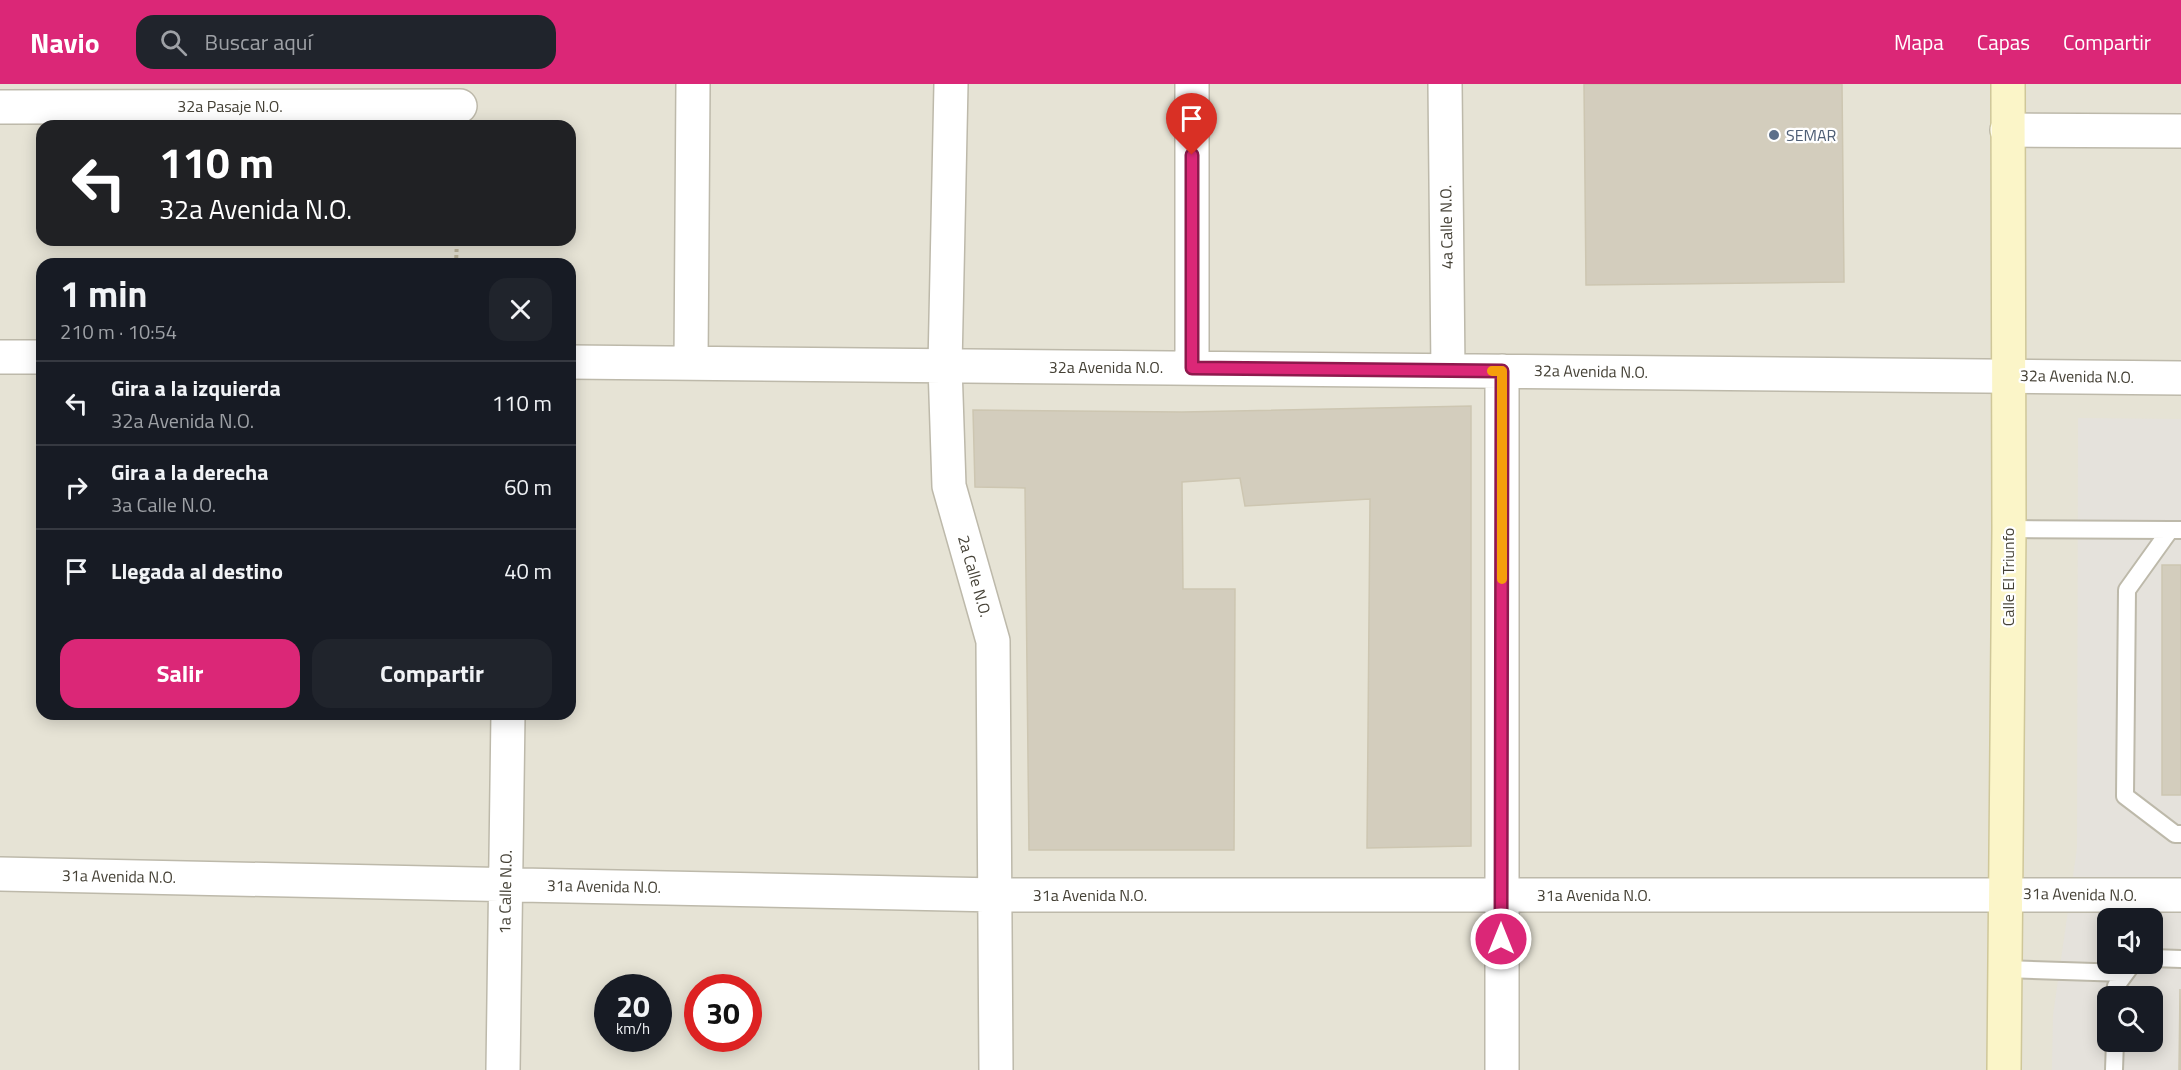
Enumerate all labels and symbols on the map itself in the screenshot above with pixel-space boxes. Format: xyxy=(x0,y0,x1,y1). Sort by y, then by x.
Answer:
pin xyxy=(1166,93,1217,155)
street label: 32a Pasaje N.O. xyxy=(177,94,283,118)
place label: SEMAR xyxy=(1786,123,1836,147)
marker: SEMAR xyxy=(1767,128,1781,142)
street label: 4a Calle N.O. xyxy=(1433,185,1459,269)
street label: 32a Avenida N.O. xyxy=(1049,355,1163,379)
street label: 32a Avenida N.O. xyxy=(1534,358,1648,384)
street label: 32a Avenida N.O. xyxy=(2020,363,2134,389)
street label: Calle El Triunfo xyxy=(1996,528,2020,626)
street label: 2a Calle N.O. xyxy=(952,532,998,620)
street label: 1a Calle N.O. xyxy=(492,850,518,934)
street label: 31a Avenida N.O. xyxy=(62,863,176,889)
street label: 31a Avenida N.O. xyxy=(547,873,661,899)
street label: 31a Avenida N.O. xyxy=(2023,881,2137,907)
street label: 31a Avenida N.O. xyxy=(1033,883,1147,907)
street label: 31a Avenida N.O. xyxy=(1537,883,1651,907)
position arrow xyxy=(1469,907,1533,971)
speed limit sign: 30 xyxy=(684,974,762,1052)

